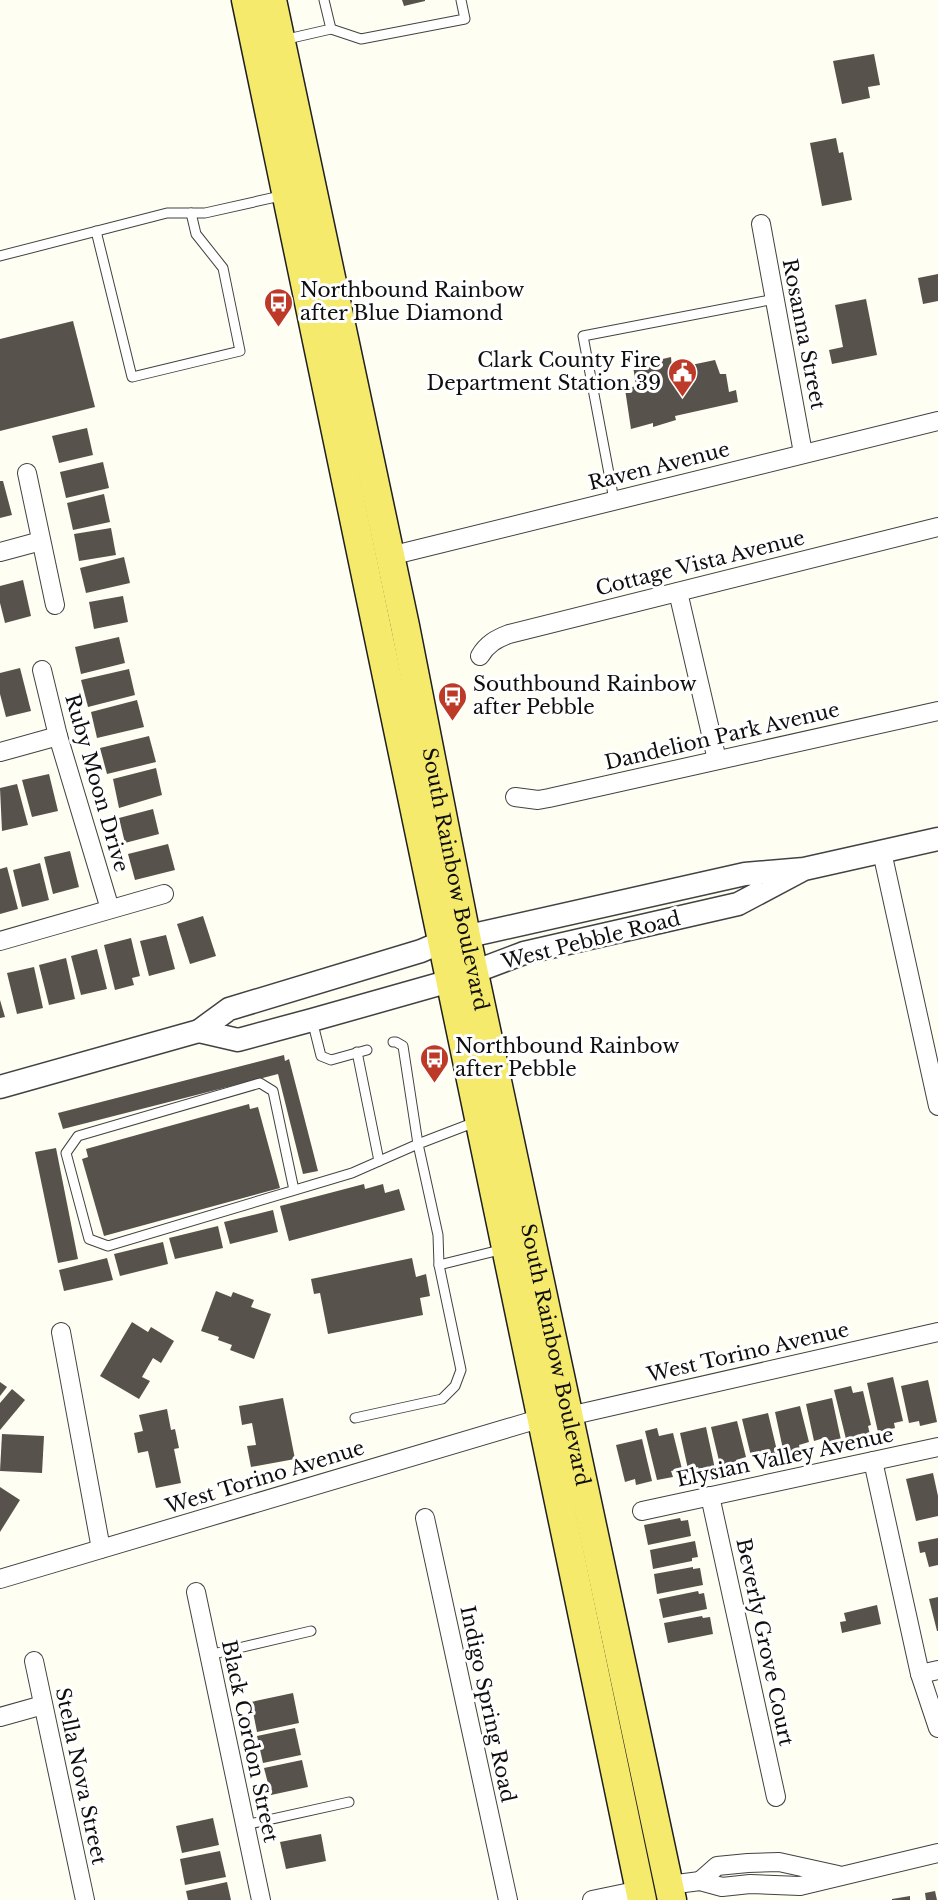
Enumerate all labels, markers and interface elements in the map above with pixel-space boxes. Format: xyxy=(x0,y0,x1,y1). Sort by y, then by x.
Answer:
street label: Rosanna Street xyxy=(778,257,830,412)
place label: Northbound Rainbow after Blue Diamond xyxy=(300,278,524,325)
bus stop icon: Northbound Rainbow after Blue Diamond xyxy=(263,286,295,328)
place label: Clark County Fire Department Station 39 xyxy=(427,348,661,395)
public building icon: Clark County Fire Department Station 39 xyxy=(666,356,698,398)
street label: Raven Avenue xyxy=(586,437,732,495)
street label: Cottage Vista Avenue xyxy=(593,525,807,601)
place label: Southbound Rainbow after Pebble xyxy=(473,672,697,719)
bus stop icon: Southbound Rainbow after Pebble xyxy=(436,680,468,722)
street label: Ruby Moon Drive xyxy=(60,691,134,875)
street label: Dandelion Park Avenue xyxy=(602,697,842,775)
street label: South Rainbow Boulevard xyxy=(417,746,494,1013)
street label: West Pebble Road xyxy=(498,906,683,974)
place label: Northbound Rainbow after Pebble xyxy=(455,1034,679,1081)
bus stop icon: Northbound Rainbow after Pebble xyxy=(418,1042,450,1084)
street label: South Rainbow Boulevard xyxy=(516,1221,595,1488)
street label: West Torino Avenue xyxy=(644,1317,851,1387)
street label: Elysian Valley Avenue xyxy=(674,1422,896,1492)
street label: West Torino Avenue xyxy=(162,1435,367,1519)
street label: Beverly Grove Court xyxy=(731,1536,799,1748)
street label: Indigo Spring Road xyxy=(455,1604,521,1804)
street label: Black Cordon Street xyxy=(217,1638,283,1845)
street label: Stella Nova Street xyxy=(51,1685,112,1867)

